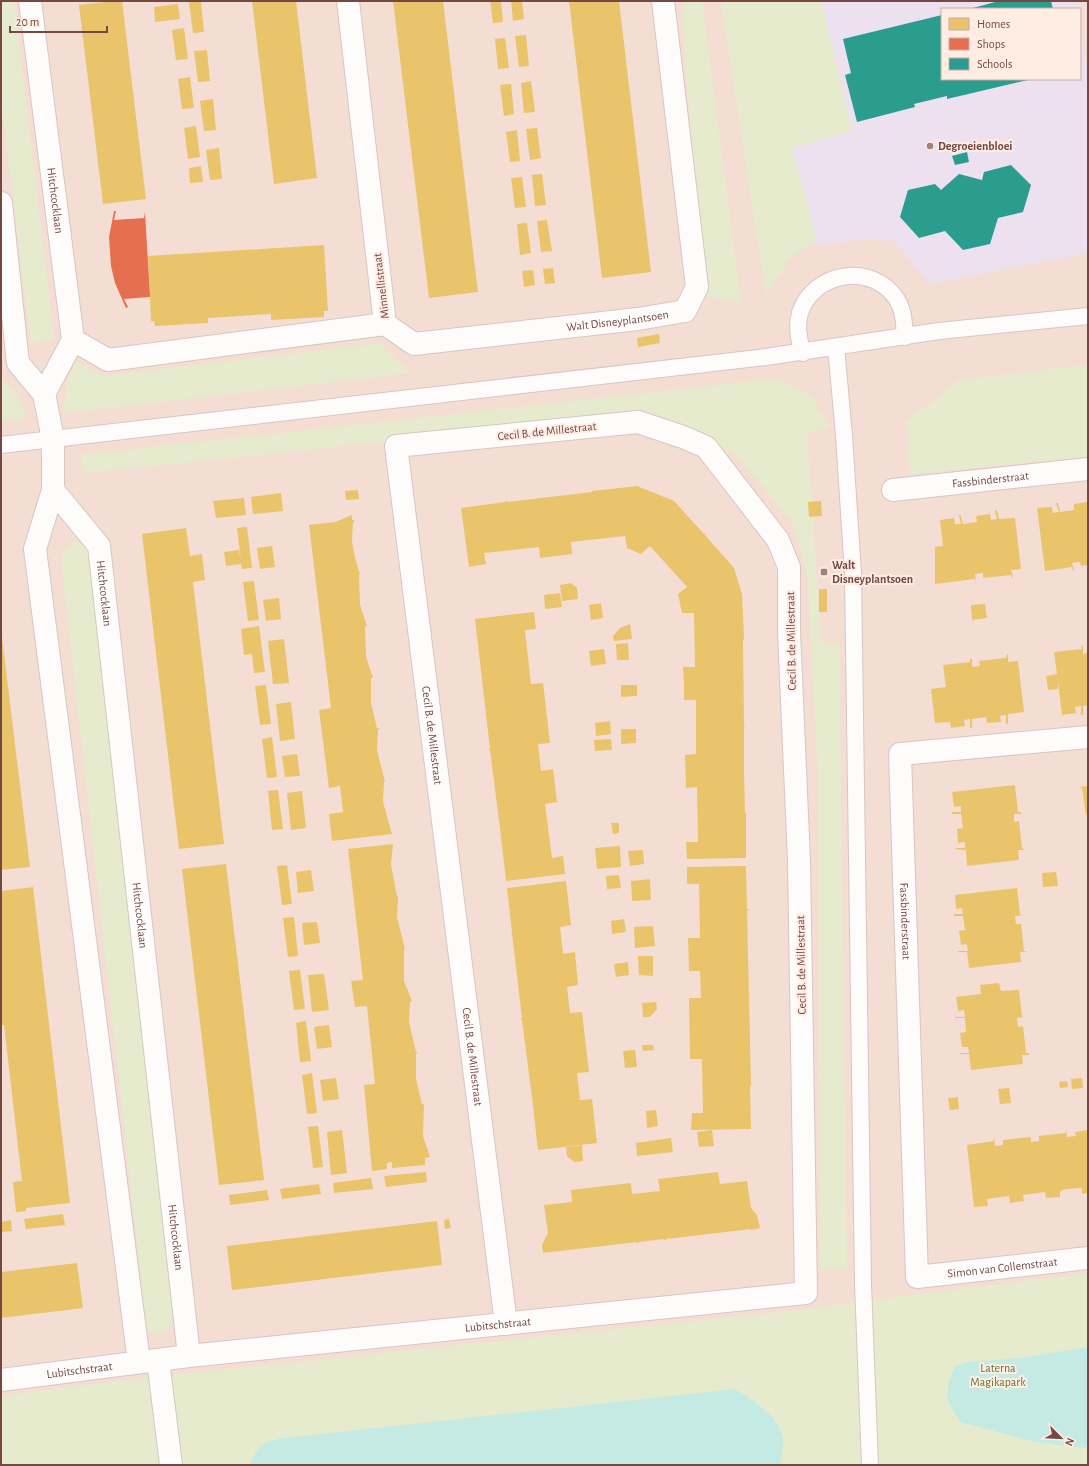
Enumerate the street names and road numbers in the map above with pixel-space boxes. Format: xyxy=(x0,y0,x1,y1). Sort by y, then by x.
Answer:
street label: Hitchcocklaan xyxy=(45,167,65,234)
street label: Minnellistraat xyxy=(371,252,391,319)
street label: Walt Disneyplantsoen xyxy=(566,308,669,333)
street label: Cecil B. de Millestraat xyxy=(497,420,597,442)
street label: Fassbinderstraat xyxy=(951,469,1030,490)
street label: Hitchcocklaan xyxy=(95,560,114,627)
street label: Cecil B. de Millestraat xyxy=(784,591,798,691)
street label: Cecil B. de Millestraat xyxy=(420,685,444,785)
street label: Hitchcocklaan xyxy=(130,882,150,949)
street label: Fassbinderstraat xyxy=(898,882,913,960)
street label: Cecil B. de Millestraat xyxy=(794,915,808,1015)
street label: Cecil B. de Millestraat xyxy=(460,1007,485,1107)
street label: Hitchcocklaan xyxy=(166,1204,185,1271)
street label: Simon van Collemstraat xyxy=(947,1255,1058,1280)
street label: Lubitschstraat xyxy=(464,1315,532,1334)
street label: Lubitschstraat xyxy=(46,1360,113,1380)

